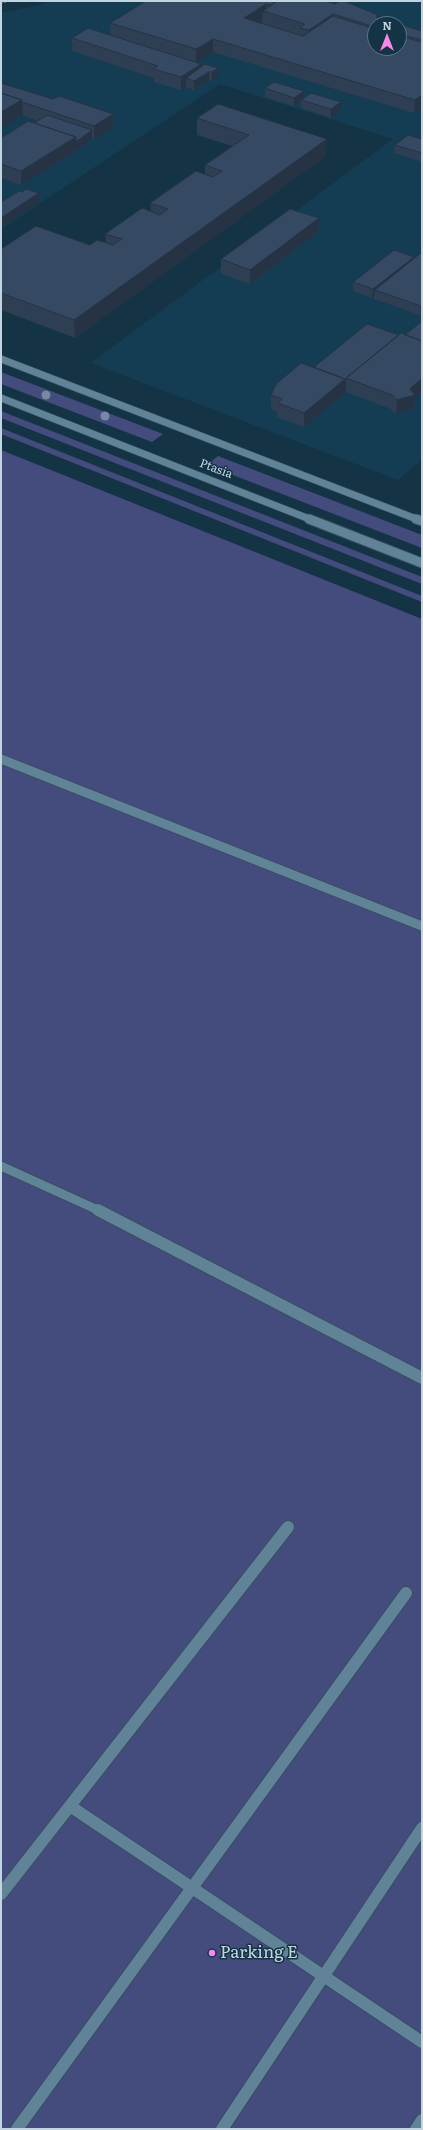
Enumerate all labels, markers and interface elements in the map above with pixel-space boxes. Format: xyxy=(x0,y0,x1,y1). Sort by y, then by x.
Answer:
north arrow xyxy=(367,16,407,56)
text: N xyxy=(382,17,392,33)
street label: Ptasia xyxy=(197,456,235,482)
place label: Parking E xyxy=(220,1943,298,1963)
marker: Parking E xyxy=(207,1948,217,1958)

